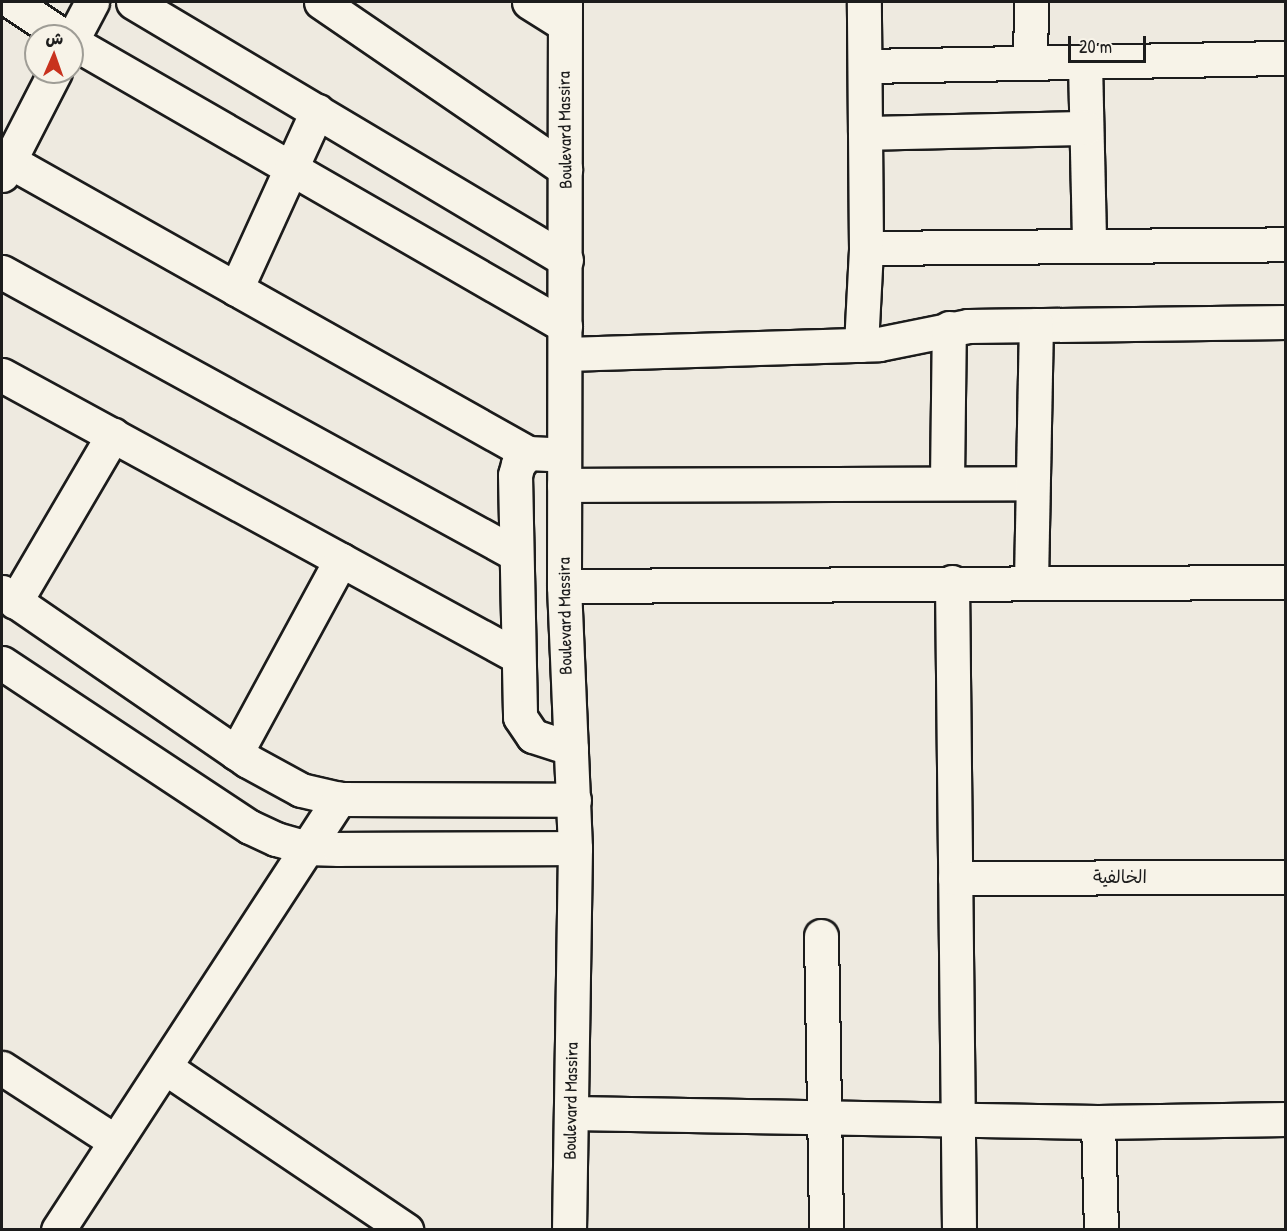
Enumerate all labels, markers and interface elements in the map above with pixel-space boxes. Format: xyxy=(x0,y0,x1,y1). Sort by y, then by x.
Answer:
north arrow xyxy=(24,24,84,84)
scale bar xyxy=(1071,24,1149,62)
text: ش xyxy=(45,27,64,49)
text: 20 m xyxy=(1079,34,1112,59)
street label: Boulevard Massira xyxy=(553,71,577,189)
street label: Boulevard Massira xyxy=(553,557,577,675)
street label: الخالفية xyxy=(1093,866,1147,888)
street label: Boulevard Massira xyxy=(559,1042,583,1160)

